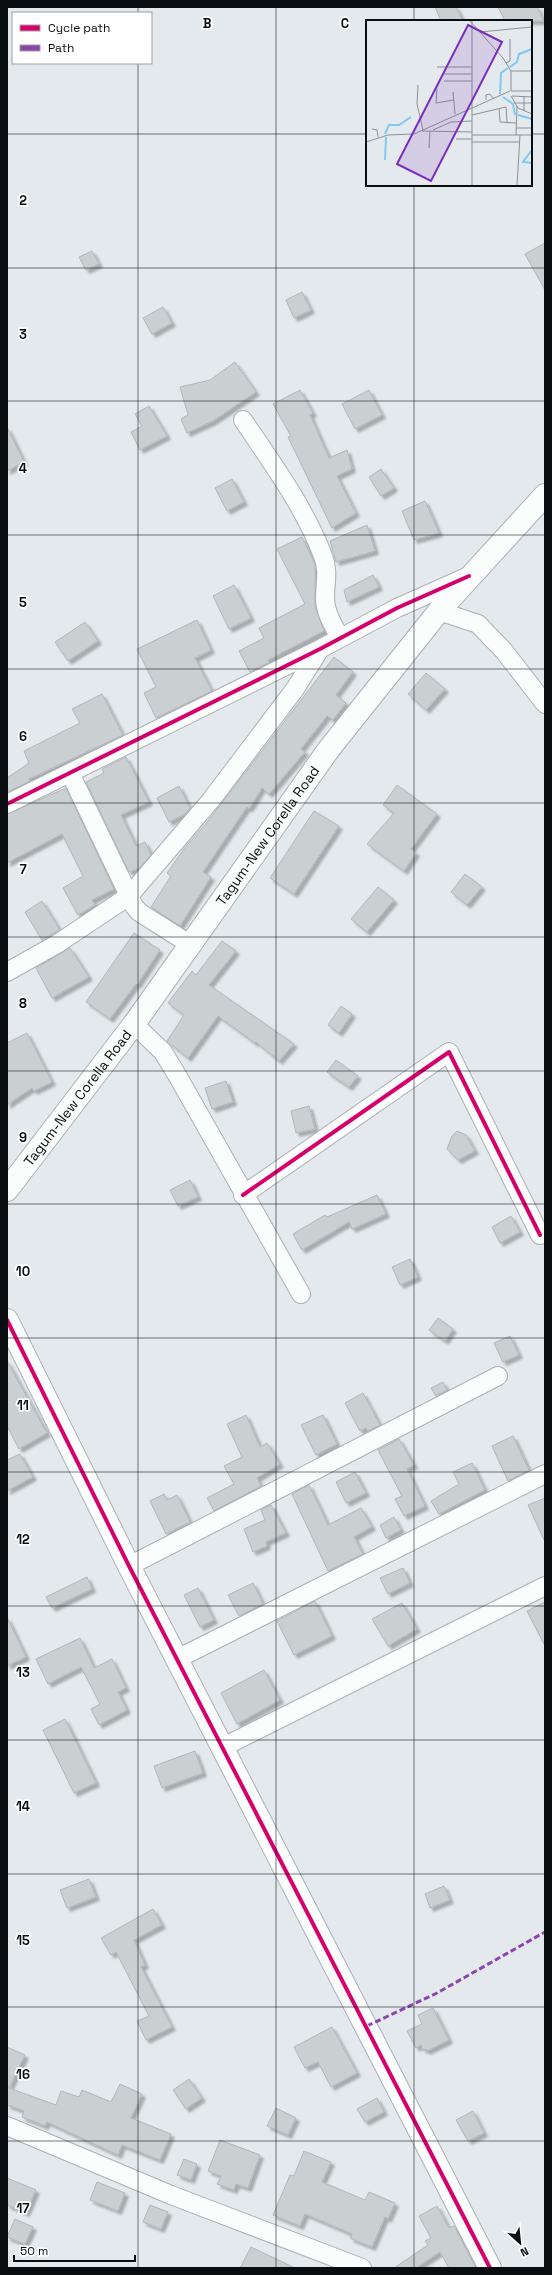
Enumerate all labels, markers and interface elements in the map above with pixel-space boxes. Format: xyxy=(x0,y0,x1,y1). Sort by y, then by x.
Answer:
legend xyxy=(12,12,152,64)
text: B xyxy=(203,15,212,32)
text: C xyxy=(341,15,349,32)
text: Cycle path xyxy=(48,20,110,36)
inset map xyxy=(366,20,532,186)
text: Path xyxy=(48,40,74,56)
text: 2 xyxy=(19,192,27,209)
text: 3 xyxy=(19,326,27,343)
text: 4 xyxy=(19,460,27,477)
text: 5 xyxy=(19,594,27,611)
text: 6 xyxy=(19,728,27,745)
street label: Tagum-New Corella Road xyxy=(212,762,323,909)
text: 7 xyxy=(19,861,27,878)
text: 8 xyxy=(19,995,27,1012)
street label: Tagum-New Corella Road xyxy=(20,1026,135,1170)
text: 9 xyxy=(19,1129,27,1146)
text: 10 xyxy=(16,1263,30,1280)
text: 11 xyxy=(17,1397,29,1414)
text: 12 xyxy=(16,1531,30,1548)
text: 13 xyxy=(16,1664,30,1681)
text: 14 xyxy=(16,1798,30,1815)
text: 15 xyxy=(16,1932,30,1949)
text: 16 xyxy=(16,2066,30,2083)
text: 17 xyxy=(16,2200,30,2217)
north arrow xyxy=(500,2223,540,2263)
scale bar xyxy=(14,2237,135,2263)
text: 50 m xyxy=(20,2243,48,2259)
text: N xyxy=(518,2244,531,2260)

